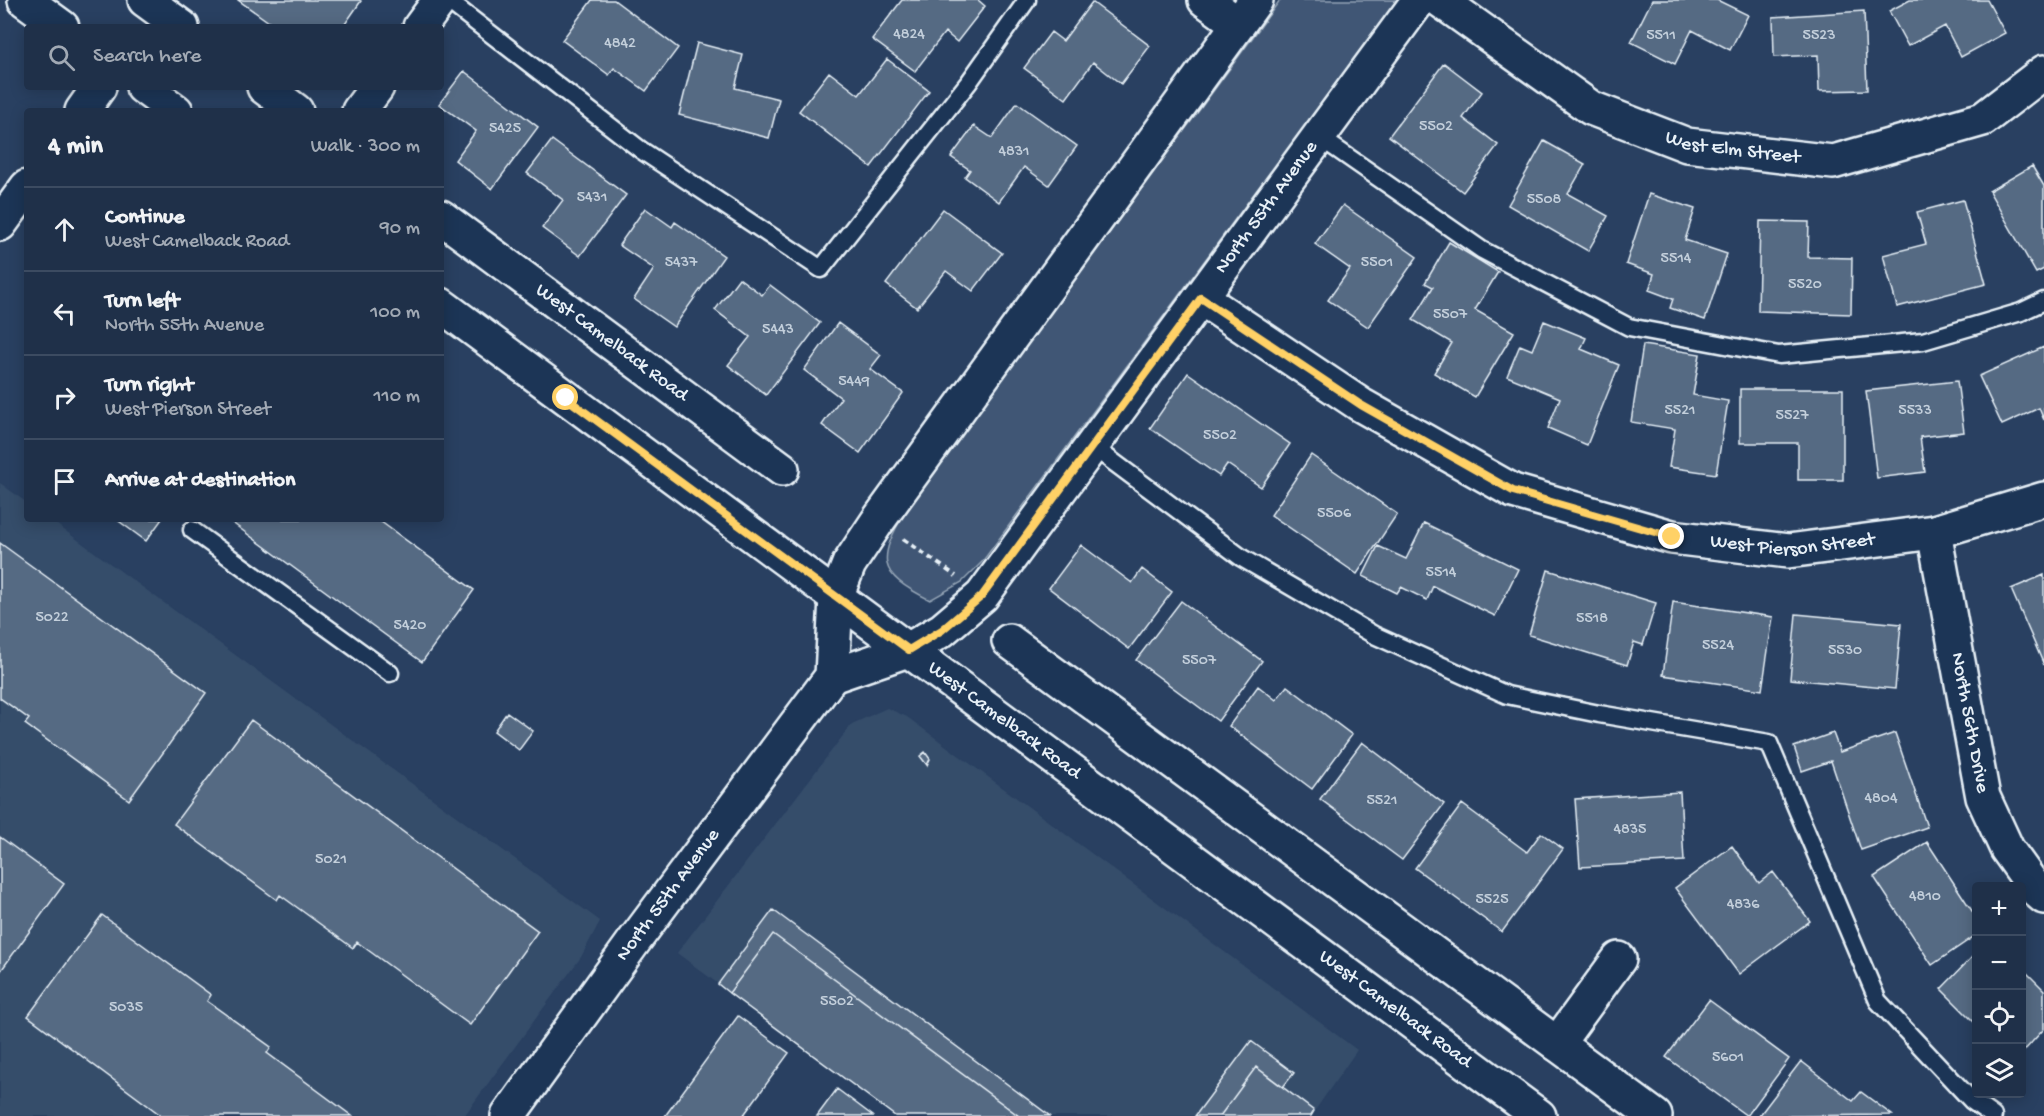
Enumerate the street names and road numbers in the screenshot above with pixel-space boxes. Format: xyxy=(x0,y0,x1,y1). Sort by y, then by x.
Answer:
street label: West Elm Street xyxy=(1661,126,1803,170)
street label: North 55th Avenue xyxy=(1211,136,1324,278)
street label: West Camelback Road xyxy=(531,279,694,408)
street label: West Pierson Street xyxy=(1709,528,1878,563)
street label: North 56th Drive xyxy=(1945,651,1994,795)
street label: West Camelback Road xyxy=(923,657,1087,786)
street label: North 55th Avenue xyxy=(612,824,726,966)
street label: West Camelback Road xyxy=(1314,946,1478,1075)

